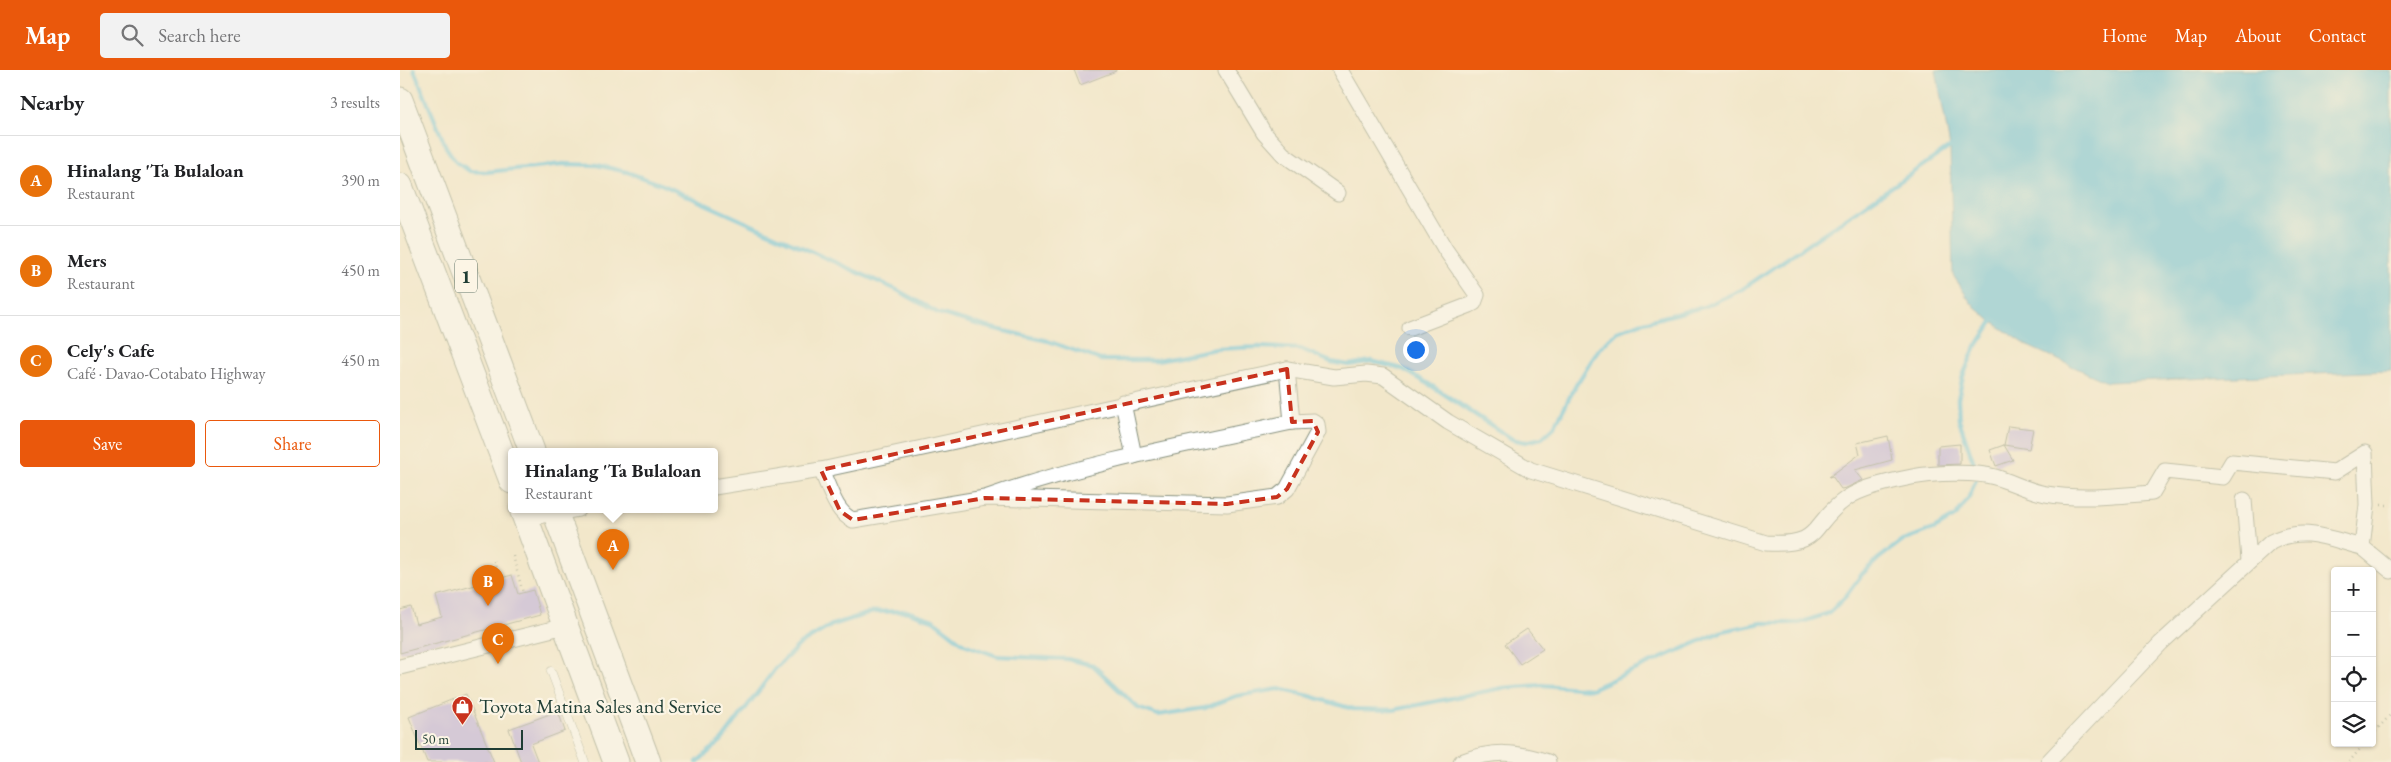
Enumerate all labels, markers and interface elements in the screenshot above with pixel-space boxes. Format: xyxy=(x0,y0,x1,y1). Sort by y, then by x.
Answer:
search box xyxy=(100,13,450,58)
text: Map xyxy=(25,20,70,51)
icon: search xyxy=(118,21,146,49)
text: Search here xyxy=(158,23,241,48)
text: Home xyxy=(2102,24,2147,47)
text: Map xyxy=(2175,24,2207,47)
text: About xyxy=(2235,24,2281,47)
text: Contact xyxy=(2309,24,2366,47)
text: Nearby xyxy=(20,89,84,116)
text: 3 results xyxy=(330,92,380,113)
text: Hinalang 'Ta Bulaloan xyxy=(67,158,244,183)
text: A xyxy=(30,170,42,191)
text: 390 m xyxy=(341,170,380,191)
text: Restaurant xyxy=(67,183,135,204)
text: Mers xyxy=(67,248,107,273)
text: B xyxy=(31,260,41,281)
text: 450 m xyxy=(341,260,380,281)
road number: 1 xyxy=(455,260,477,292)
text: Restaurant xyxy=(67,273,135,294)
your location xyxy=(1403,337,1429,363)
text: Cely's Cafe xyxy=(67,338,154,363)
text: C xyxy=(30,350,42,371)
text: 450 m xyxy=(341,350,380,371)
text: Café · Davao-Cotabato Highway xyxy=(67,363,266,384)
button: Save xyxy=(20,420,195,467)
button: Share xyxy=(205,420,380,467)
popup xyxy=(508,448,718,513)
text: Hinalang 'Ta Bulaloan xyxy=(525,458,701,483)
text: Restaurant xyxy=(525,483,593,504)
pin: A xyxy=(597,529,629,570)
pin: B xyxy=(472,565,504,606)
map controls xyxy=(2331,567,2376,747)
button: + xyxy=(2331,567,2376,612)
button: − xyxy=(2331,612,2376,657)
pin: C xyxy=(482,623,514,664)
button: locate xyxy=(2331,657,2376,702)
place label: Toyota Matina Sales and Service xyxy=(479,693,722,719)
shop icon: Toyota Matina Sales and Service xyxy=(451,694,475,725)
button: layers xyxy=(2331,702,2376,747)
scale bar xyxy=(415,727,522,750)
text: 50 m xyxy=(422,730,449,748)

